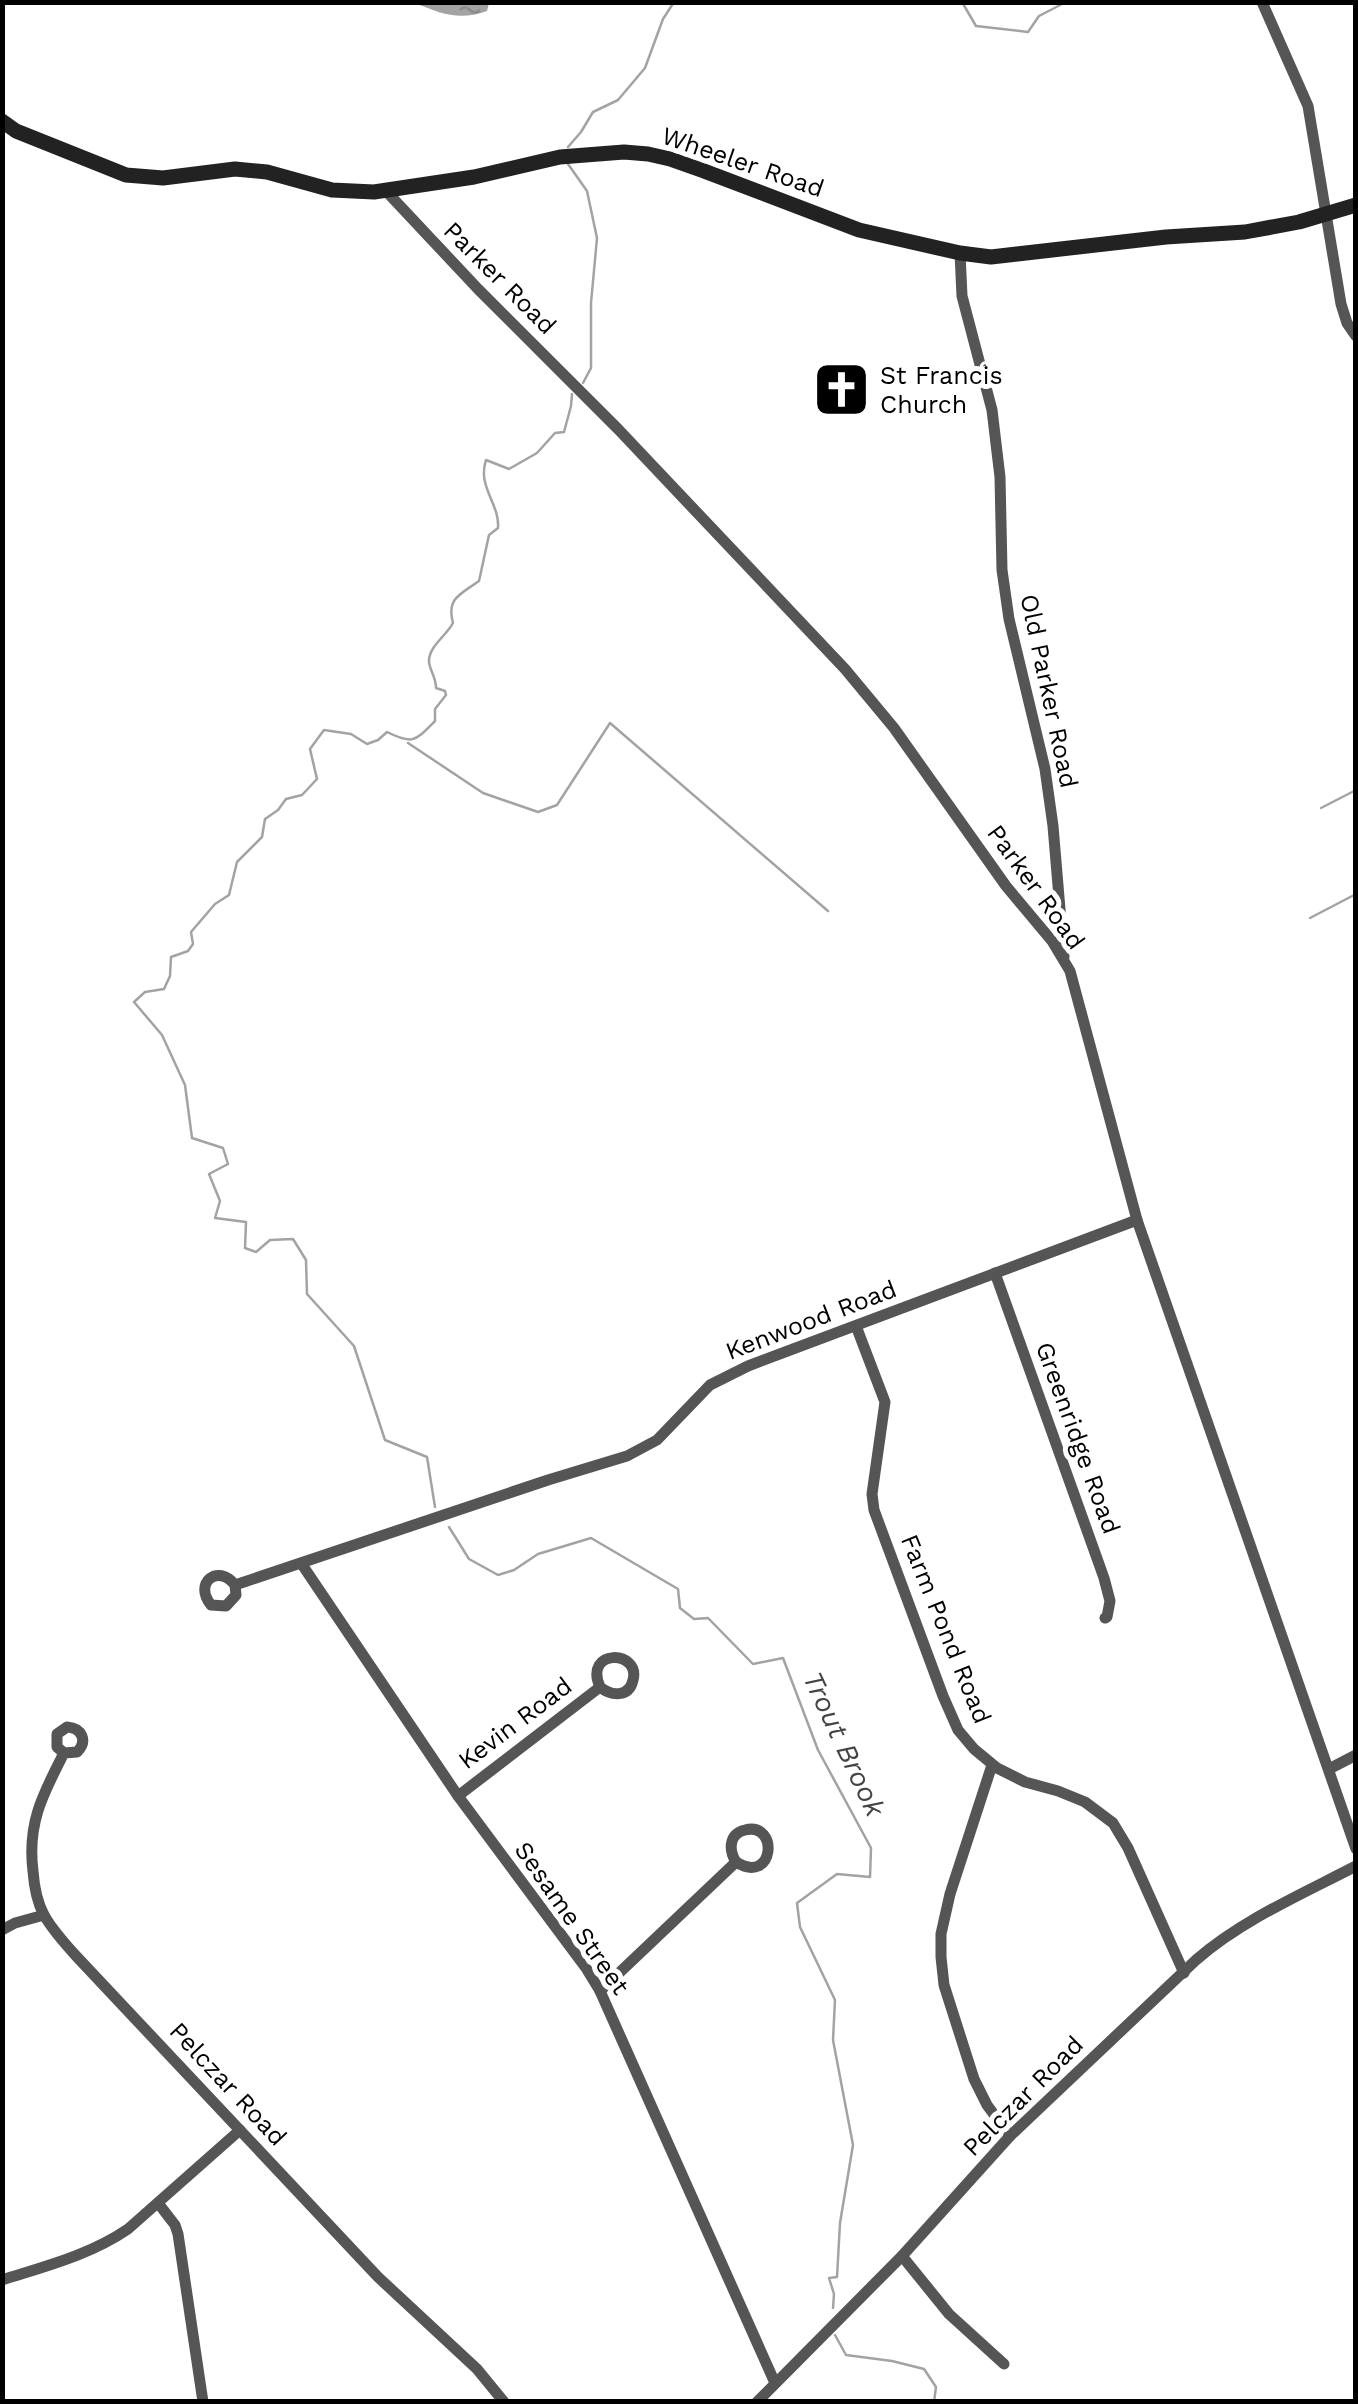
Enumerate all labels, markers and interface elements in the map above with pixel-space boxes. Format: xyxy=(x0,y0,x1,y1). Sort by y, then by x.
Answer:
street label: Wheeler Road xyxy=(658,121,828,203)
street label: Parker Road xyxy=(438,216,562,340)
church icon: St Francis Church xyxy=(811,359,871,419)
place label: St Francis Church xyxy=(880,361,1003,419)
street label: Old Parker Road xyxy=(1014,591,1084,791)
street label: Parker Road xyxy=(981,819,1091,955)
street label: Kenwood Road xyxy=(721,1274,901,1366)
street label: Greenridge Road xyxy=(1030,1338,1126,1538)
street label: Farm Pond Road xyxy=(895,1530,997,1728)
water label: Trout Brook xyxy=(796,1666,892,1822)
street label: Kevin Road xyxy=(453,1671,577,1775)
street label: Sesame Street xyxy=(509,1836,636,2000)
street label: Pelczar Road xyxy=(164,2016,292,2152)
street label: Pelczar Road xyxy=(957,2030,1089,2162)

